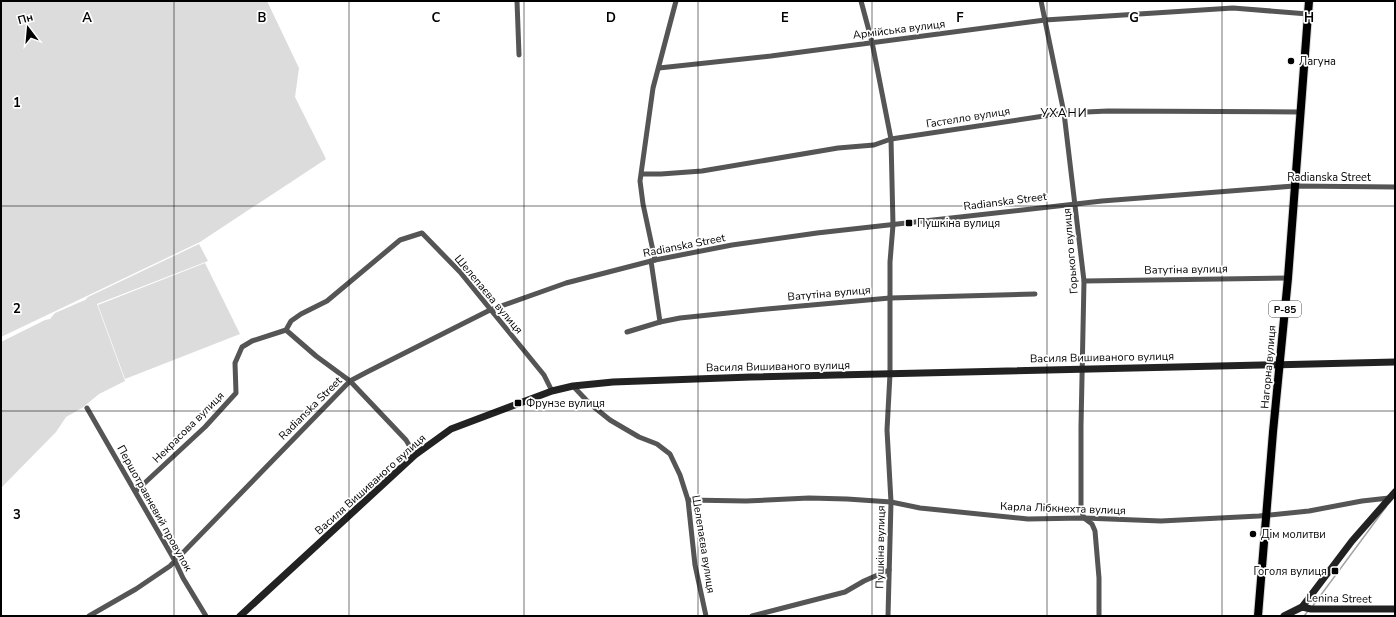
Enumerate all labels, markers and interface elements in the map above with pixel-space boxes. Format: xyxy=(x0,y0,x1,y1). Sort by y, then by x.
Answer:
north arrow xyxy=(8,8,48,48)
text: A xyxy=(82,9,92,27)
text: B xyxy=(258,9,267,27)
text: C xyxy=(432,9,441,27)
text: D xyxy=(606,9,616,27)
text: E xyxy=(781,9,789,27)
text: F xyxy=(956,9,964,27)
text: G xyxy=(1129,9,1139,27)
text: H xyxy=(1304,9,1314,27)
text: Пн xyxy=(16,10,35,28)
street label: Армійська вулиця xyxy=(852,16,946,43)
place label: Лагуна xyxy=(1299,54,1336,69)
marker: Лагуна xyxy=(1286,56,1296,66)
text: 1 xyxy=(13,94,21,112)
street label: Гастелло вулиця xyxy=(925,103,1011,132)
district label: УХАНИ xyxy=(1039,105,1088,121)
street label: Radianska Street xyxy=(1287,170,1371,185)
street label: Radianska Street xyxy=(963,189,1048,214)
street label: Горького вулиця xyxy=(1059,207,1082,294)
place label: Пушкіна вулиця xyxy=(917,216,1000,231)
marker: Пушкіна вулиця xyxy=(904,218,914,228)
street label: Radianska Street xyxy=(642,230,727,261)
street label: Шелепаєва вулиця xyxy=(451,252,526,337)
street label: Ватутіна вулиця xyxy=(1144,261,1228,278)
street label: Ватутіна вулиця xyxy=(787,282,871,305)
text: 2 xyxy=(13,300,21,318)
road number: Р-85 xyxy=(1269,301,1301,317)
street label: Нагорна вулиця xyxy=(1257,325,1280,409)
street label: Василя Вишиваного вулиця xyxy=(1030,349,1174,366)
street label: Василя Вишиваного вулиця xyxy=(706,358,850,375)
street label: Radianska Street xyxy=(275,373,345,443)
street label: Некрасова вулиця xyxy=(149,388,227,466)
place label: Фрунзе вулиця xyxy=(526,396,605,411)
marker: Фрунзе вулиця xyxy=(513,398,523,408)
street label: Василя Вишиваного вулиця xyxy=(312,430,429,538)
street label: Першотравневий провулок xyxy=(114,442,196,574)
street label: Шелепаєва вулиця xyxy=(688,494,719,594)
street label: Карла Лібкнехта вулиця xyxy=(1000,499,1126,518)
street label: Пушкіна вулиця xyxy=(872,505,889,589)
text: 3 xyxy=(13,506,21,524)
place label: Дім молитви xyxy=(1261,527,1326,542)
marker: Дім молитви xyxy=(1248,529,1258,539)
place label: Гоголя вулиця xyxy=(1253,564,1327,579)
marker: Гоголя вулиця xyxy=(1330,566,1340,576)
street label: Lenina Street xyxy=(1306,590,1372,607)

